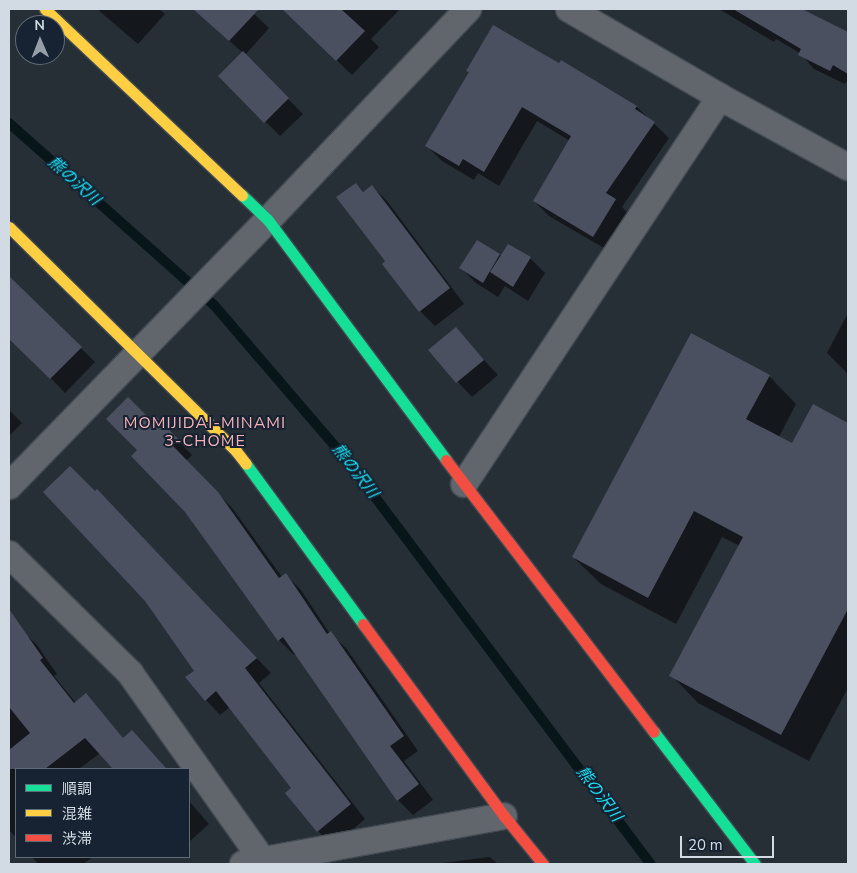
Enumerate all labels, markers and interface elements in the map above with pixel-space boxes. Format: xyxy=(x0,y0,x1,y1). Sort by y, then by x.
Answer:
north arrow xyxy=(15,15,65,65)
text: N xyxy=(34,16,45,35)
water label: 熊の沢川 xyxy=(44,152,104,210)
district label: MOMIJIDAI-MINAMI 3-CHOME xyxy=(122,413,288,451)
water label: 熊の沢川 xyxy=(328,440,382,502)
water label: 熊の沢川 xyxy=(572,763,626,825)
legend xyxy=(15,768,190,858)
text: 順調 xyxy=(62,779,92,799)
text: 混雑 xyxy=(62,804,92,824)
scale bar xyxy=(682,826,776,858)
text: 渋滞 xyxy=(62,829,92,849)
text: 20 m xyxy=(688,835,723,855)

